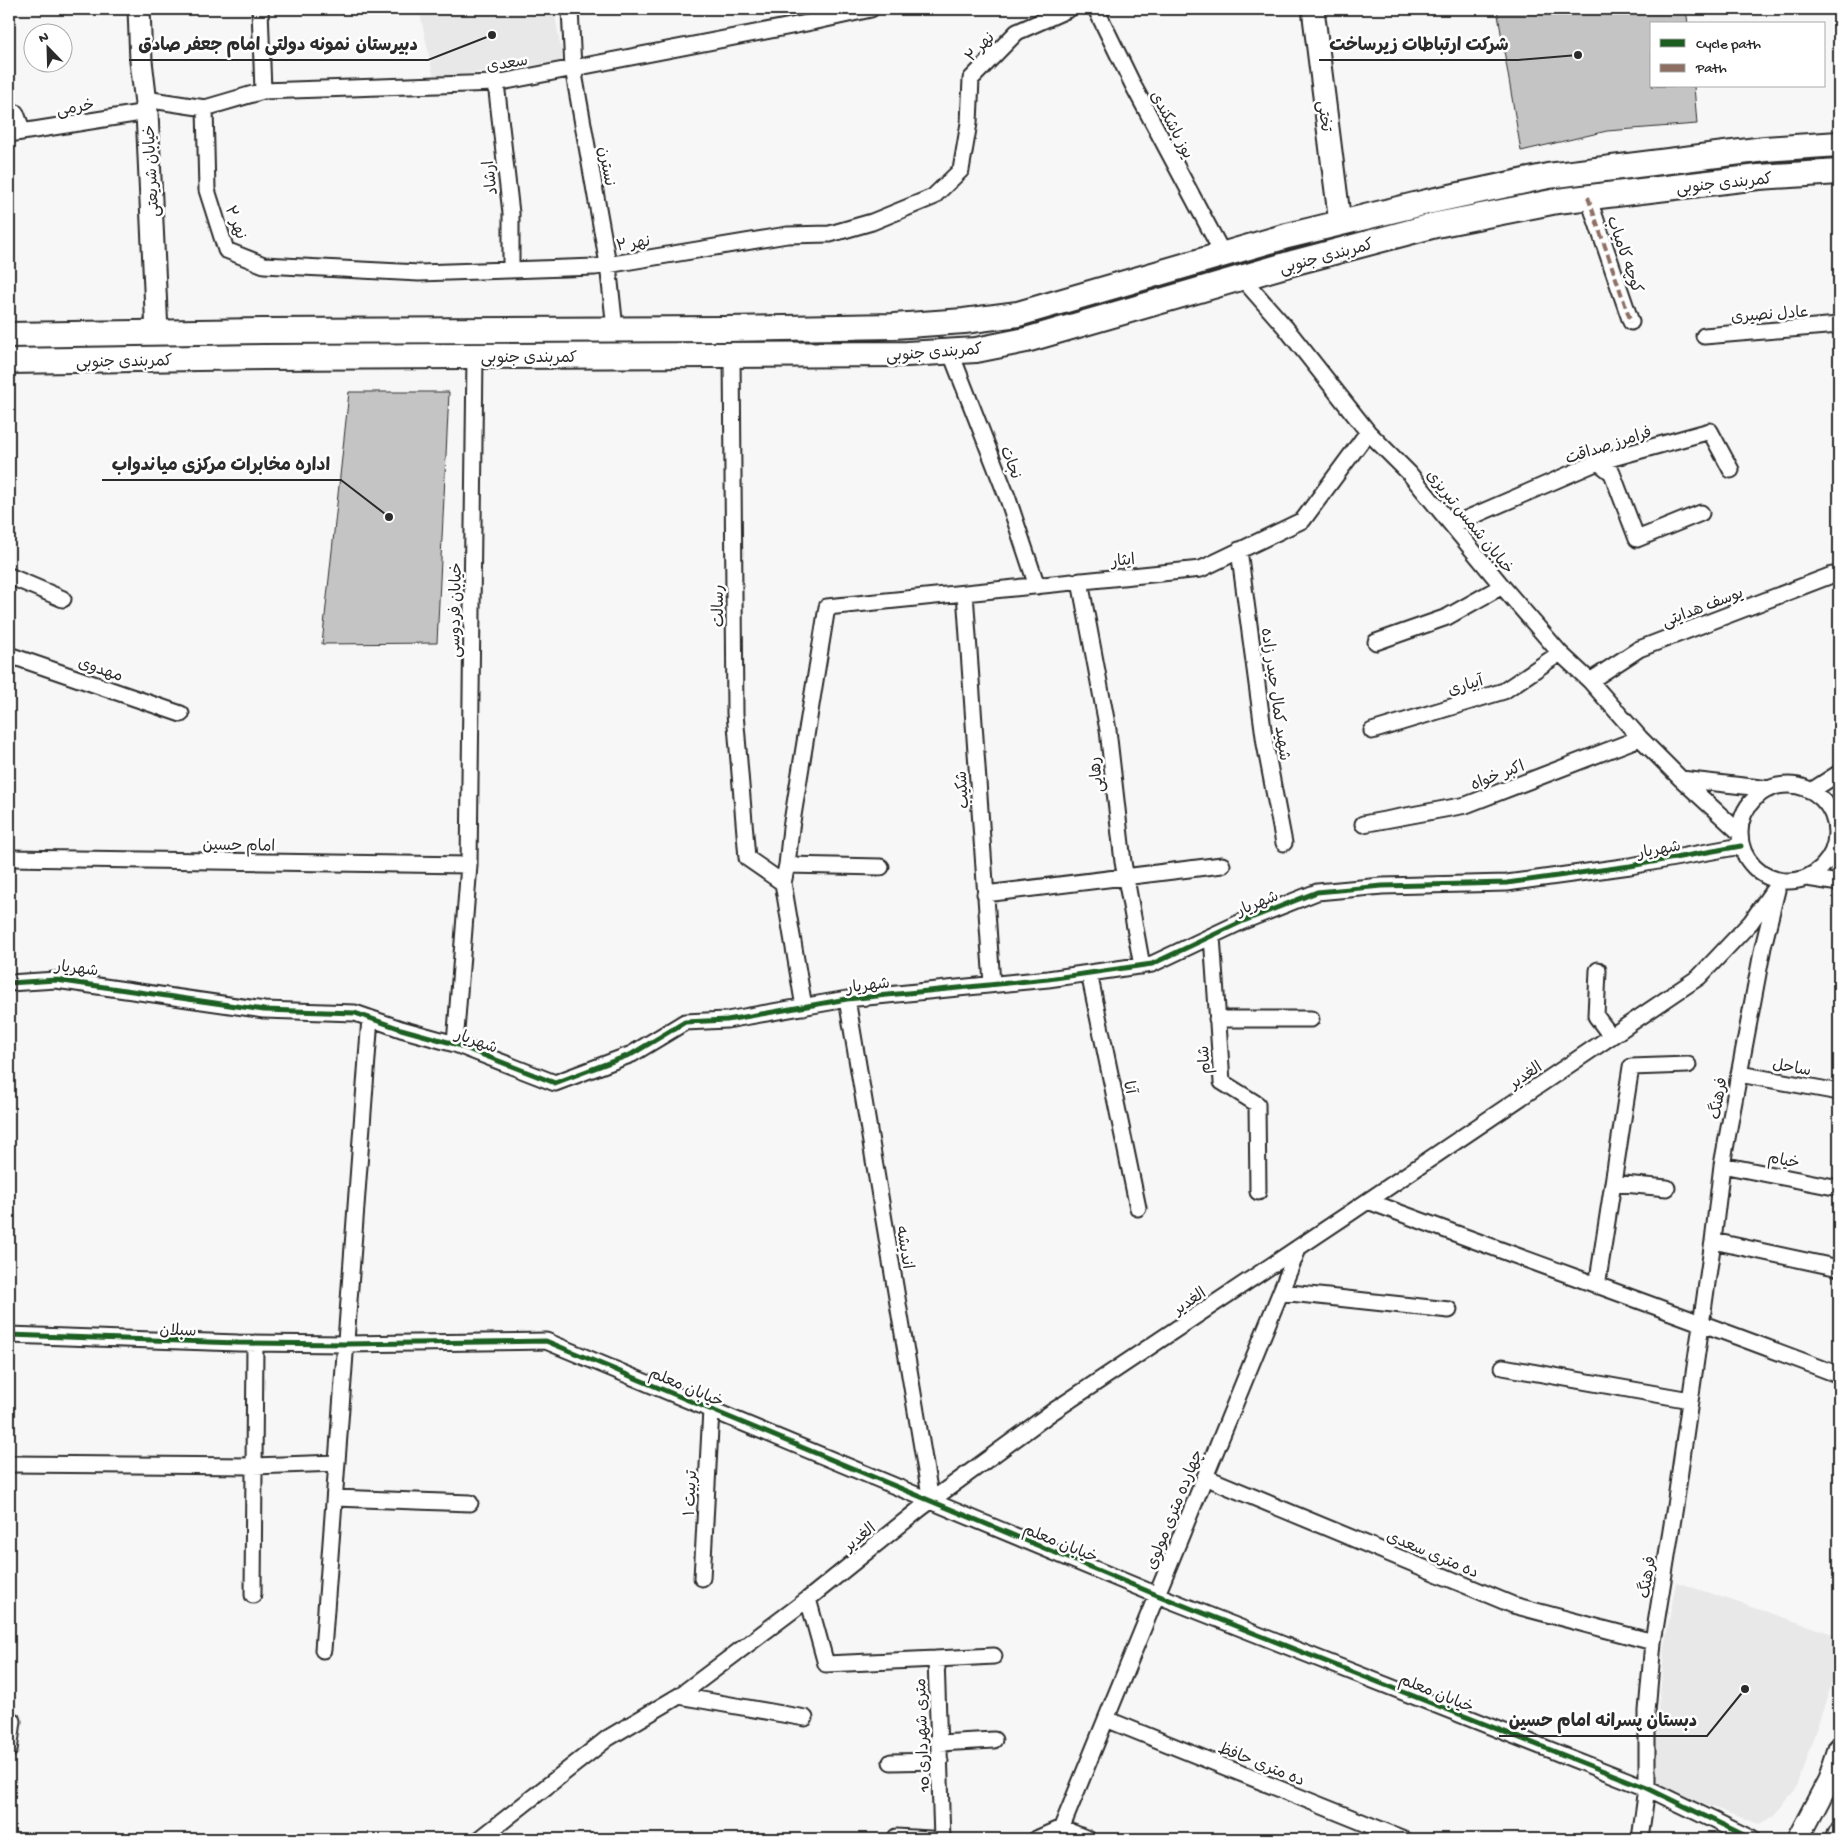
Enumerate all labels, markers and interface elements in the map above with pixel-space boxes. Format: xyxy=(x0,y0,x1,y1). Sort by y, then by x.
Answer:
north arrow xyxy=(22,22,72,72)
legend xyxy=(1650,22,1826,88)
callout: دبیرستان نمونه دولتی امام جعفر صادق xyxy=(129,27,428,60)
callout: شرکت ارتباطات زیرساخت xyxy=(1319,27,1518,60)
text: N xyxy=(36,29,51,48)
street label: نهر ۲ xyxy=(963,29,1000,67)
text: دبیرستان نمونه دولتی امام جعفر صادق xyxy=(138,36,418,58)
text: شرکت ارتباطات زیرساخت xyxy=(1329,36,1509,57)
text: Cycle path xyxy=(1696,36,1761,54)
street label: سعدی xyxy=(485,53,530,78)
text: Path xyxy=(1695,60,1727,78)
street label: یوز باشکندی xyxy=(1144,89,1196,163)
street label: خرمی xyxy=(55,97,96,122)
street label: تختی xyxy=(1311,100,1334,133)
street label: خیابان شریعتی xyxy=(142,124,165,218)
street label: نسترن xyxy=(592,145,617,188)
street label: ارشاد xyxy=(481,159,504,196)
street label: کمربندی جنوبی xyxy=(1675,171,1773,200)
street label: نهر ۲ xyxy=(219,204,249,243)
street label: کوچه کامیاب xyxy=(1601,214,1645,296)
street label: نهر ۲ xyxy=(615,233,652,258)
street label: کمربندی جنوبی xyxy=(1278,237,1376,280)
street label: عادل نصیری xyxy=(1730,304,1810,329)
street label: کمربندی جنوبی xyxy=(885,342,983,367)
street label: کمربندی جنوبی xyxy=(481,350,577,369)
street label: کمربندی جنوبی xyxy=(76,353,173,374)
street label: فرامرز صداقت xyxy=(1563,424,1655,470)
street label: نجات xyxy=(994,444,1024,482)
callout: اداره مخابرات مرکزی میاندواب xyxy=(102,447,341,480)
text: اداره مخابرات مرکزی میاندواب xyxy=(112,456,330,477)
street label: خیابان شمس تبریزی xyxy=(1420,467,1516,579)
street label: ایثار xyxy=(1109,552,1136,573)
street label: خیابان فردوسی xyxy=(447,562,468,658)
street label: رسالت xyxy=(711,584,730,628)
street label: یوسف هدایتی xyxy=(1660,585,1747,633)
street label: شهید کمال حیدر زاده xyxy=(1255,627,1292,762)
street label: مهدوی xyxy=(75,655,125,688)
street label: آبیاری xyxy=(1446,672,1487,702)
street label: رهایی xyxy=(1087,756,1110,794)
street label: اکبر خواه xyxy=(1469,758,1528,796)
street label: شکیب xyxy=(954,770,975,809)
street label: امام حسین xyxy=(202,837,275,858)
street label: شهریار xyxy=(1635,838,1683,865)
street label: شهریار xyxy=(1233,888,1282,923)
street label: شهریار xyxy=(52,958,99,983)
street label: شهریار xyxy=(844,975,891,1000)
street label: شهریار xyxy=(450,1026,500,1060)
street label: شام xyxy=(1196,1045,1217,1075)
street label: ساحل xyxy=(1771,1056,1812,1082)
street label: الغدیر xyxy=(1505,1059,1547,1096)
street label: فرهنگ xyxy=(1704,1076,1733,1121)
street label: آنا xyxy=(1117,1079,1139,1097)
street label: خیام xyxy=(1766,1150,1801,1175)
street label: اندیشه xyxy=(890,1224,915,1271)
street label: الغدیر xyxy=(1169,1285,1211,1322)
street label: سبلان xyxy=(159,1322,197,1343)
street label: خیابان معلم xyxy=(646,1365,725,1413)
street label: چهارده متری مولوی xyxy=(1143,1447,1209,1573)
street label: تربیت ۱ xyxy=(682,1469,703,1517)
street label: الغدیر xyxy=(840,1520,881,1559)
street label: خیابان معلم xyxy=(1020,1522,1100,1569)
street label: ده متری سعدی xyxy=(1383,1528,1480,1584)
street label: فرهنگ xyxy=(1634,1555,1662,1600)
street label: خیابان معلم xyxy=(1396,1672,1476,1719)
street label: 10 متری شهرداری xyxy=(913,1678,936,1793)
callout: دبستان پسرانه امام حسین xyxy=(1499,1703,1707,1736)
text: دبستان پسرانه امام حسین xyxy=(1509,1712,1697,1734)
street label: ده متری حافظ xyxy=(1215,1740,1307,1792)

